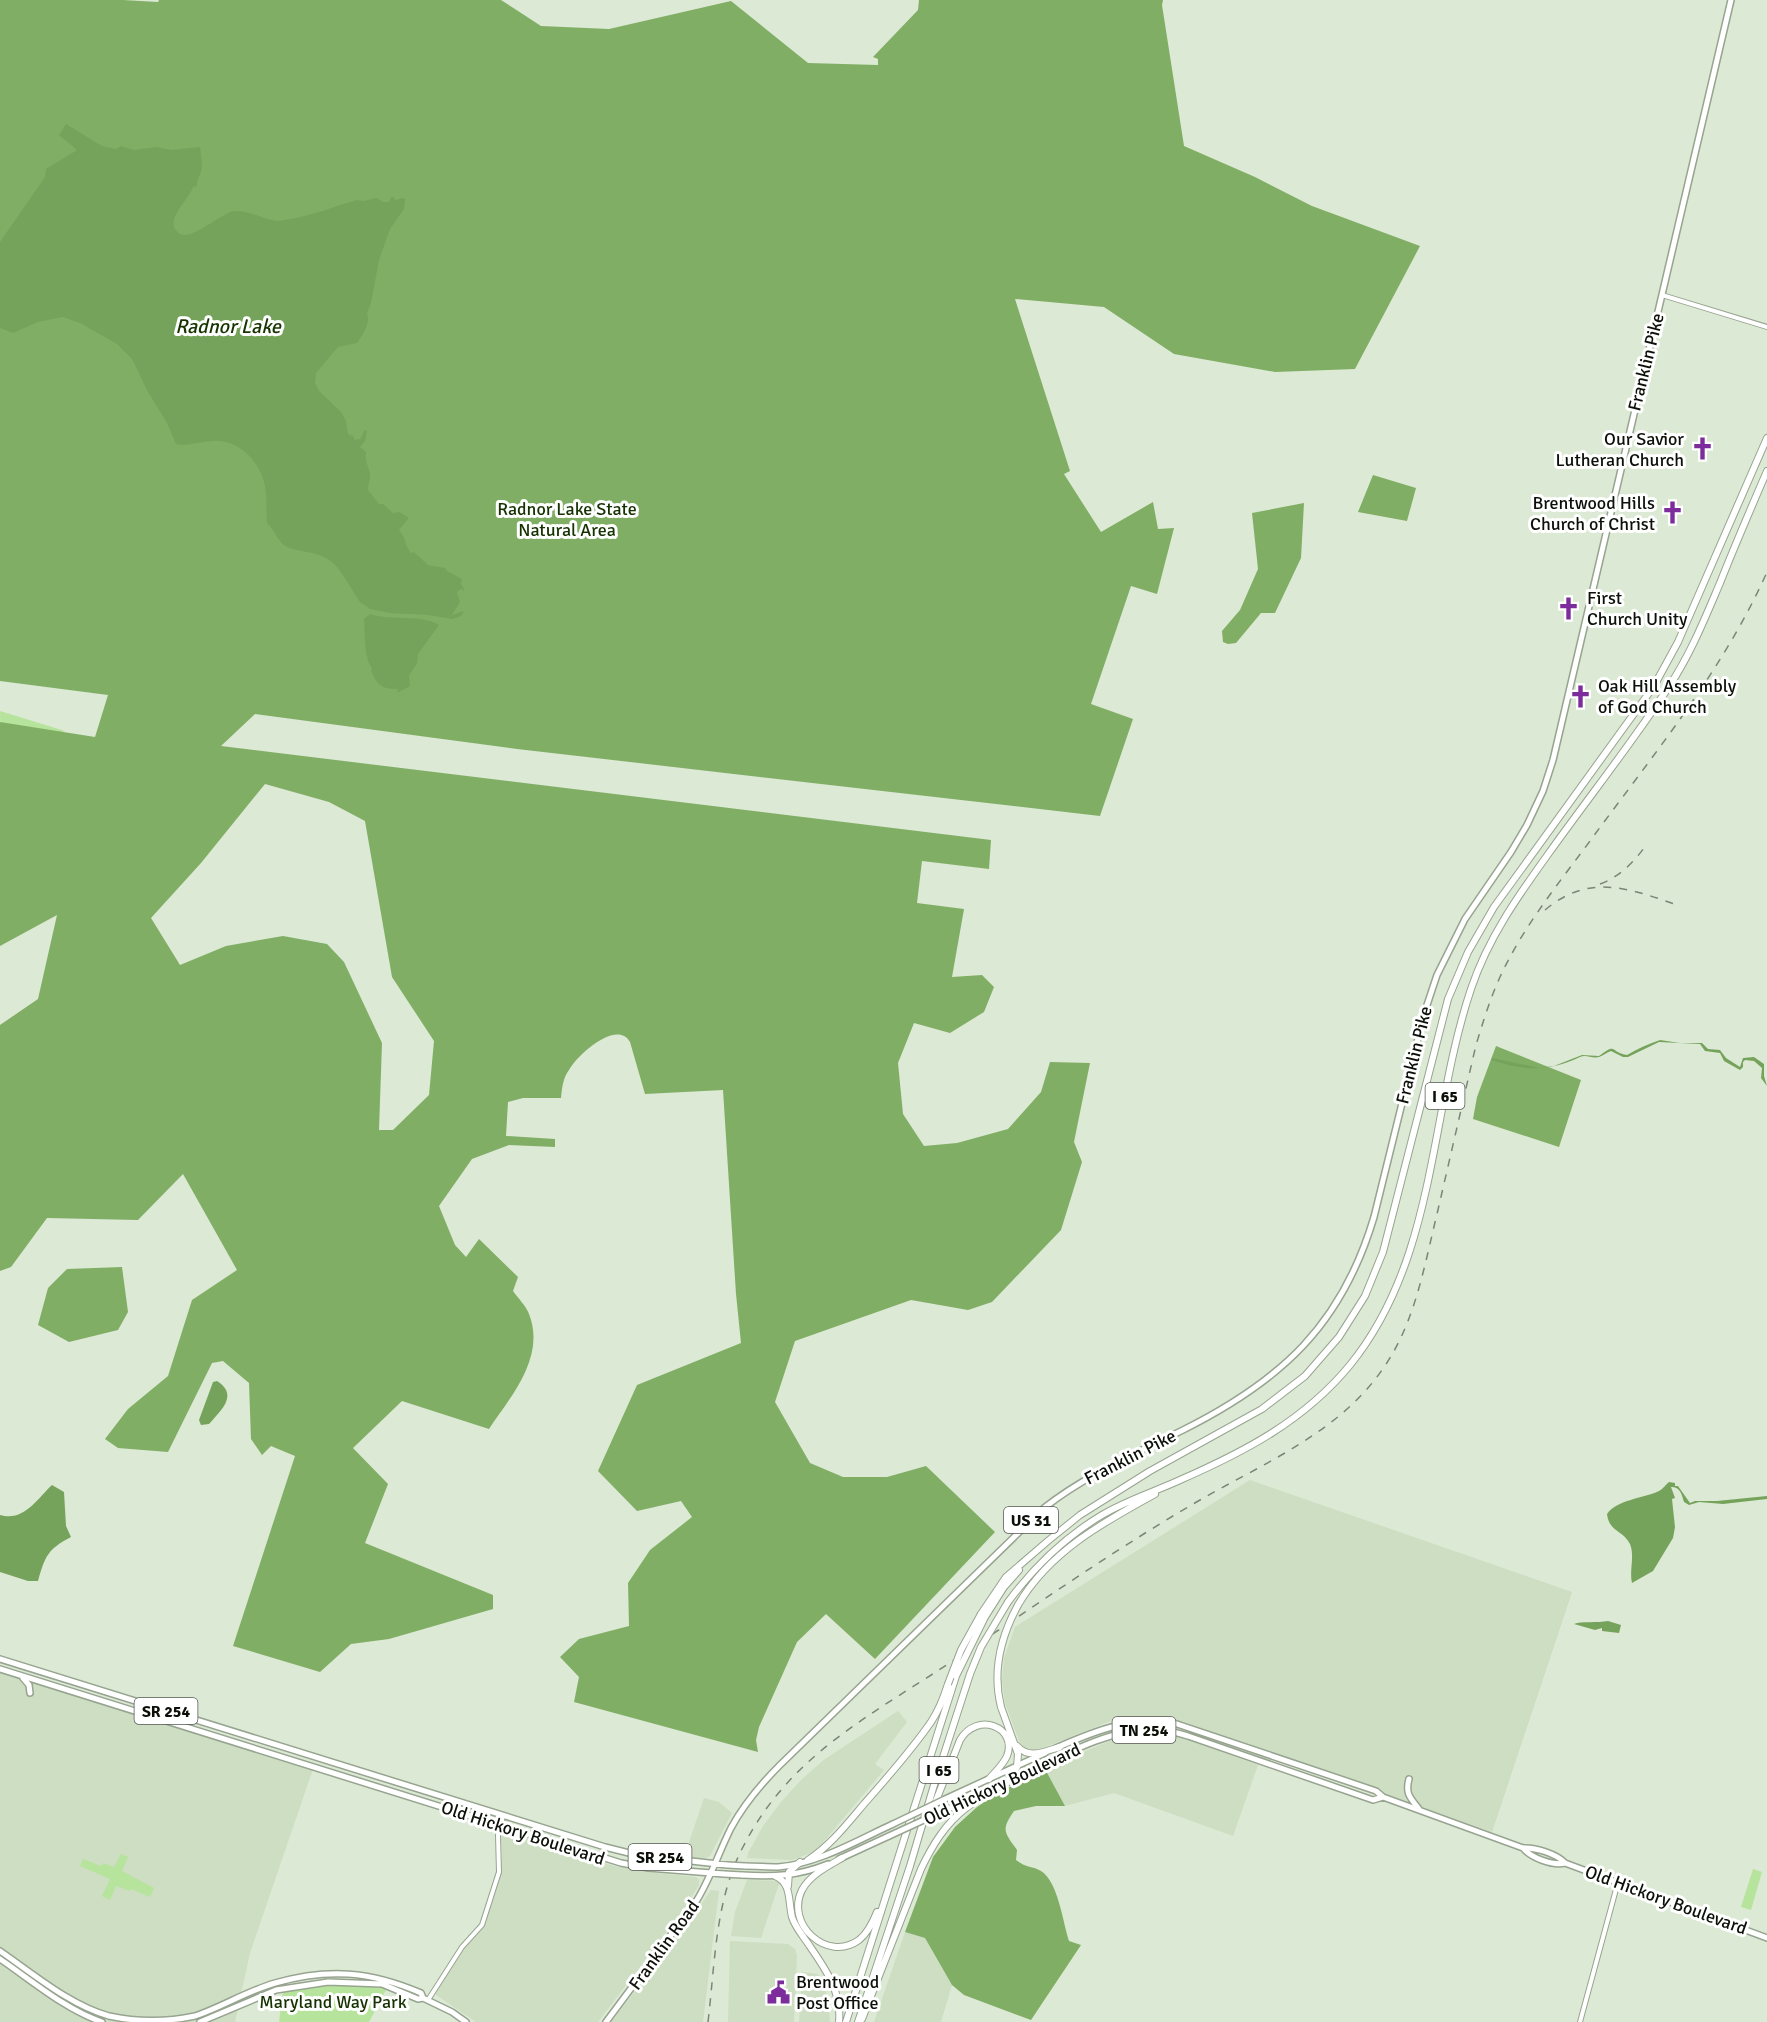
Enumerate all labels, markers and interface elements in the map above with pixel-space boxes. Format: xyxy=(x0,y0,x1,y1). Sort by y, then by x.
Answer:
street label: Franklin Pike xyxy=(1623,311,1669,413)
water label: Radnor Lake xyxy=(175,314,282,339)
place label: Our Savior Lutheran Church xyxy=(1556,428,1684,471)
church icon: Our Savior Lutheran Church xyxy=(1689,436,1715,462)
place label: Brentwood Hills Church of Christ xyxy=(1530,492,1655,535)
park label: Radnor Lake State Natural Area xyxy=(497,498,637,541)
church icon: Brentwood Hills Church of Christ xyxy=(1660,500,1686,526)
place label: First Church Unity xyxy=(1587,587,1688,630)
church icon: First Church Unity xyxy=(1556,595,1582,621)
place label: Oak Hill Assembly of God Church xyxy=(1598,675,1737,718)
church icon: Oak Hill Assembly of God Church xyxy=(1567,683,1593,709)
street label: Franklin Pike xyxy=(1391,1004,1437,1106)
road number: I 65 xyxy=(1426,1083,1464,1109)
street label: Franklin Pike xyxy=(1081,1425,1179,1489)
road number: US 31 xyxy=(1004,1507,1058,1533)
road number: SR 254 xyxy=(134,1698,198,1724)
road number: TN 254 xyxy=(1112,1717,1176,1743)
street label: Old Hickory Boulevard xyxy=(920,1738,1084,1830)
road number: I 65 xyxy=(920,1757,958,1783)
street label: Old Hickory Boulevard xyxy=(438,1796,608,1870)
road number: SR 254 xyxy=(628,1844,692,1870)
street label: Old Hickory Boulevard xyxy=(1582,1860,1750,1940)
street label: Franklin Road xyxy=(624,1896,704,1994)
place label: Brentwood Post Office xyxy=(796,1971,879,2014)
public building icon: Brentwood Post Office xyxy=(765,1979,791,2005)
park label: Maryland Way Park xyxy=(259,1991,407,2013)

